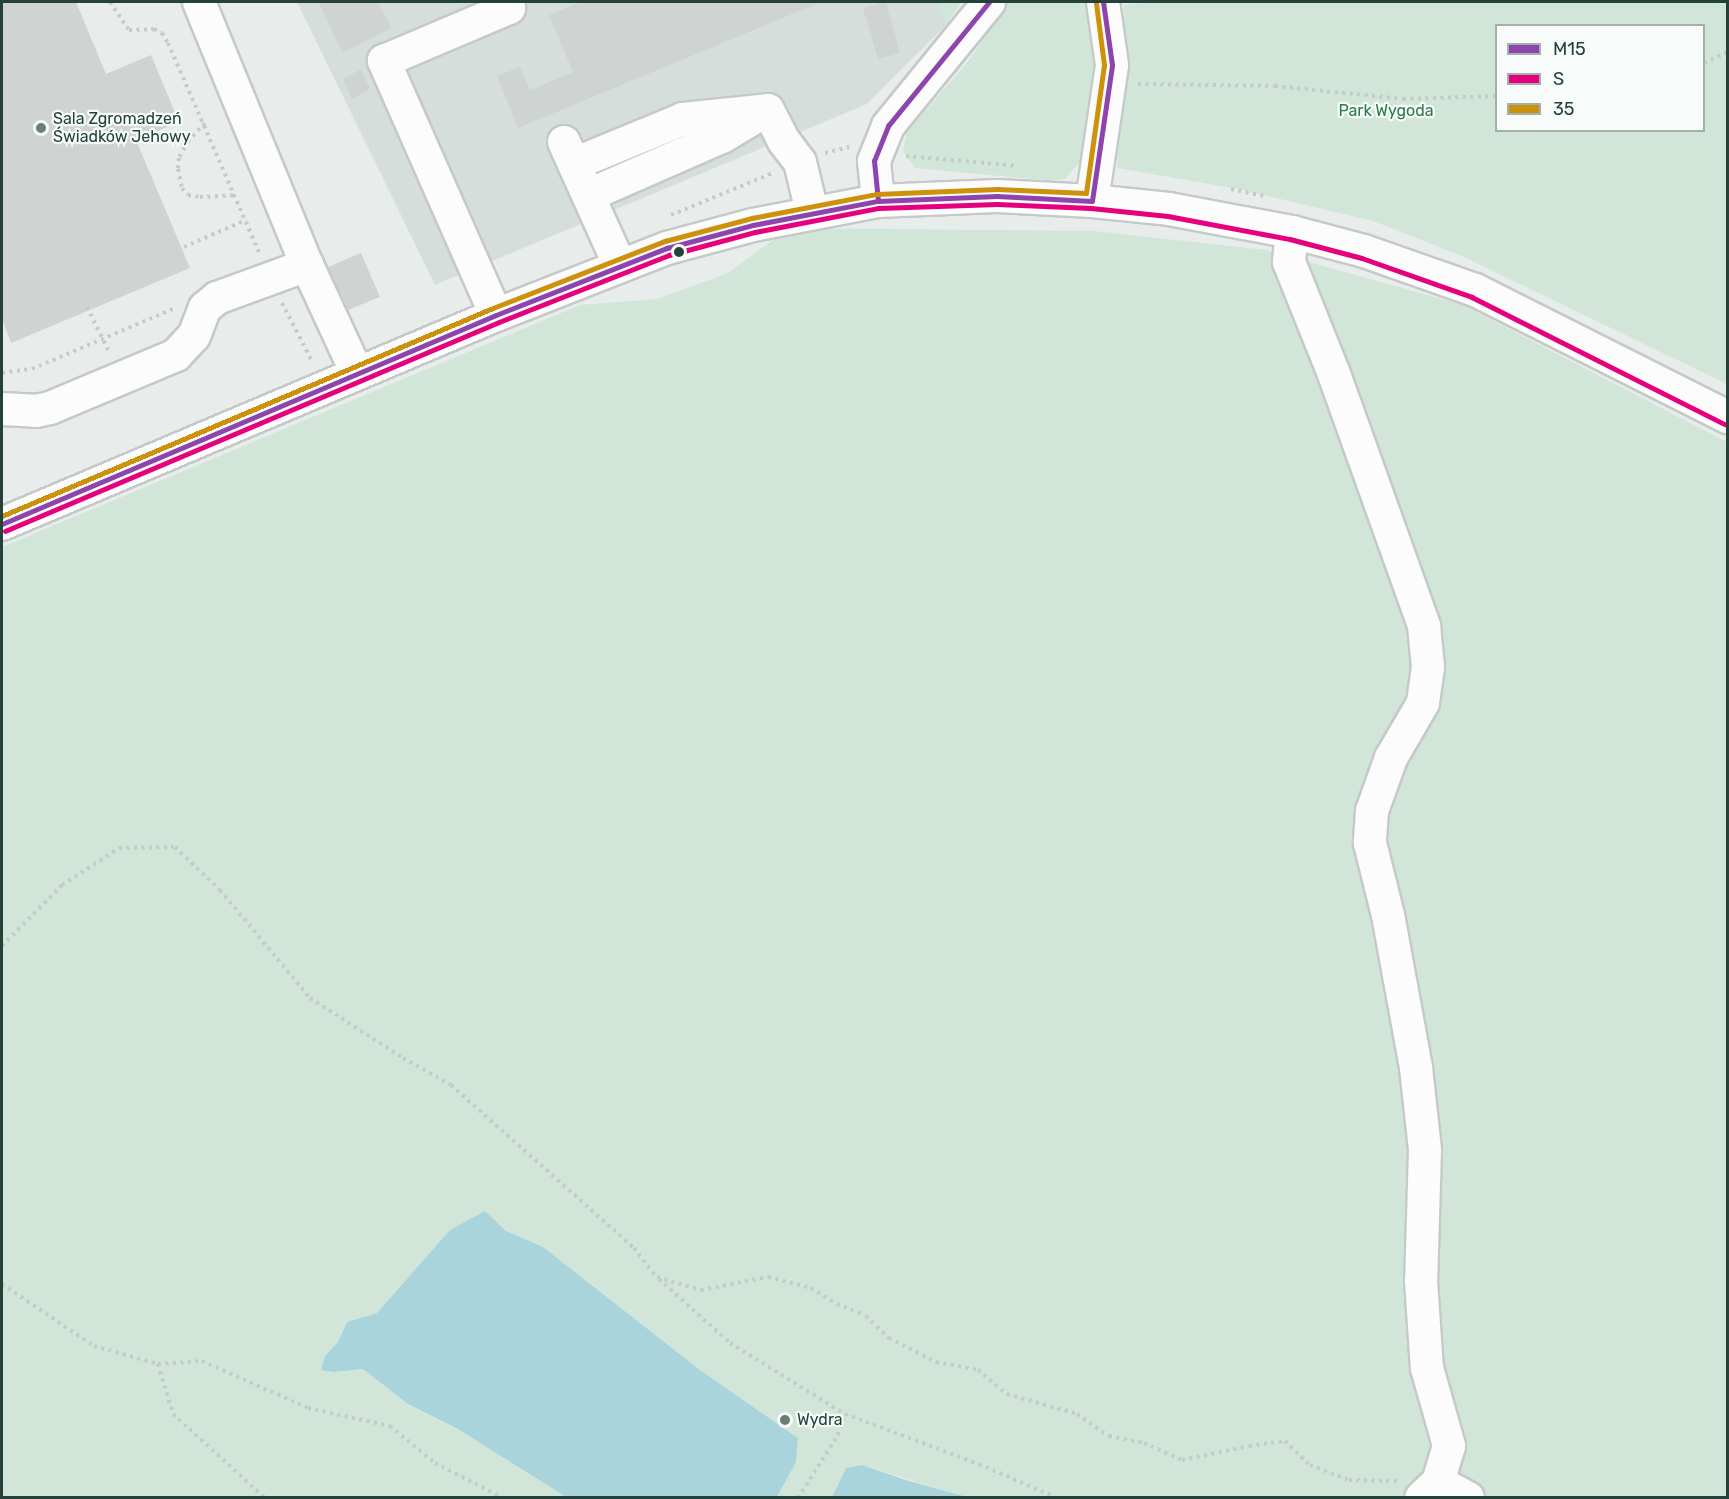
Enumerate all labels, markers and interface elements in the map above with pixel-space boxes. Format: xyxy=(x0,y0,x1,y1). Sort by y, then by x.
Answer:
legend xyxy=(1495,24,1705,132)
text: M15 xyxy=(1553,38,1586,60)
text: S xyxy=(1553,68,1564,90)
text: 35 xyxy=(1553,98,1575,120)
park label: Park Wygoda xyxy=(1338,101,1434,121)
place label: Sala Zgromadzeń Świadków Jehowy xyxy=(53,109,191,147)
marker: Sala Zgromadzeń Świadków Jehowy xyxy=(34,121,48,135)
unlabelled marker xyxy=(673,246,685,258)
place label: Wydra xyxy=(797,1410,843,1430)
marker: Wydra xyxy=(778,1413,792,1427)

